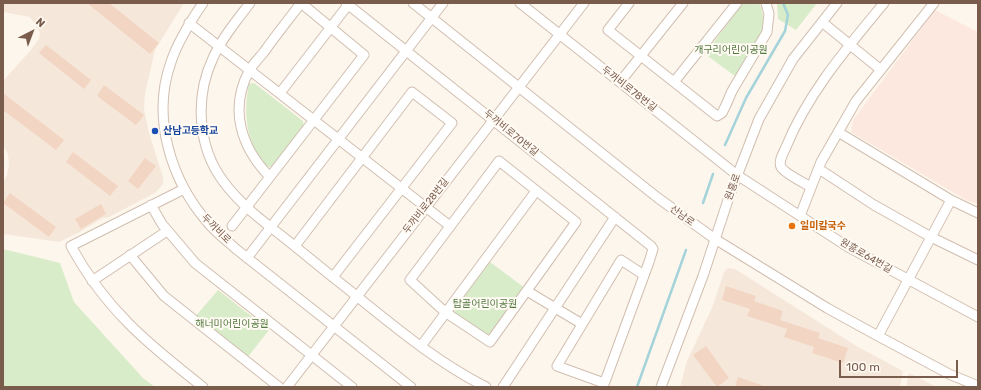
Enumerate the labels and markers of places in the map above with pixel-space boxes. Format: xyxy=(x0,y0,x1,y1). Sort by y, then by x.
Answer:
place label: 산남고등학교 xyxy=(163,125,218,137)
marker: 산남고등학교 xyxy=(150,126,160,136)
place label: 일미칼국수 xyxy=(800,220,846,232)
marker: 일미칼국수 xyxy=(787,221,797,231)

